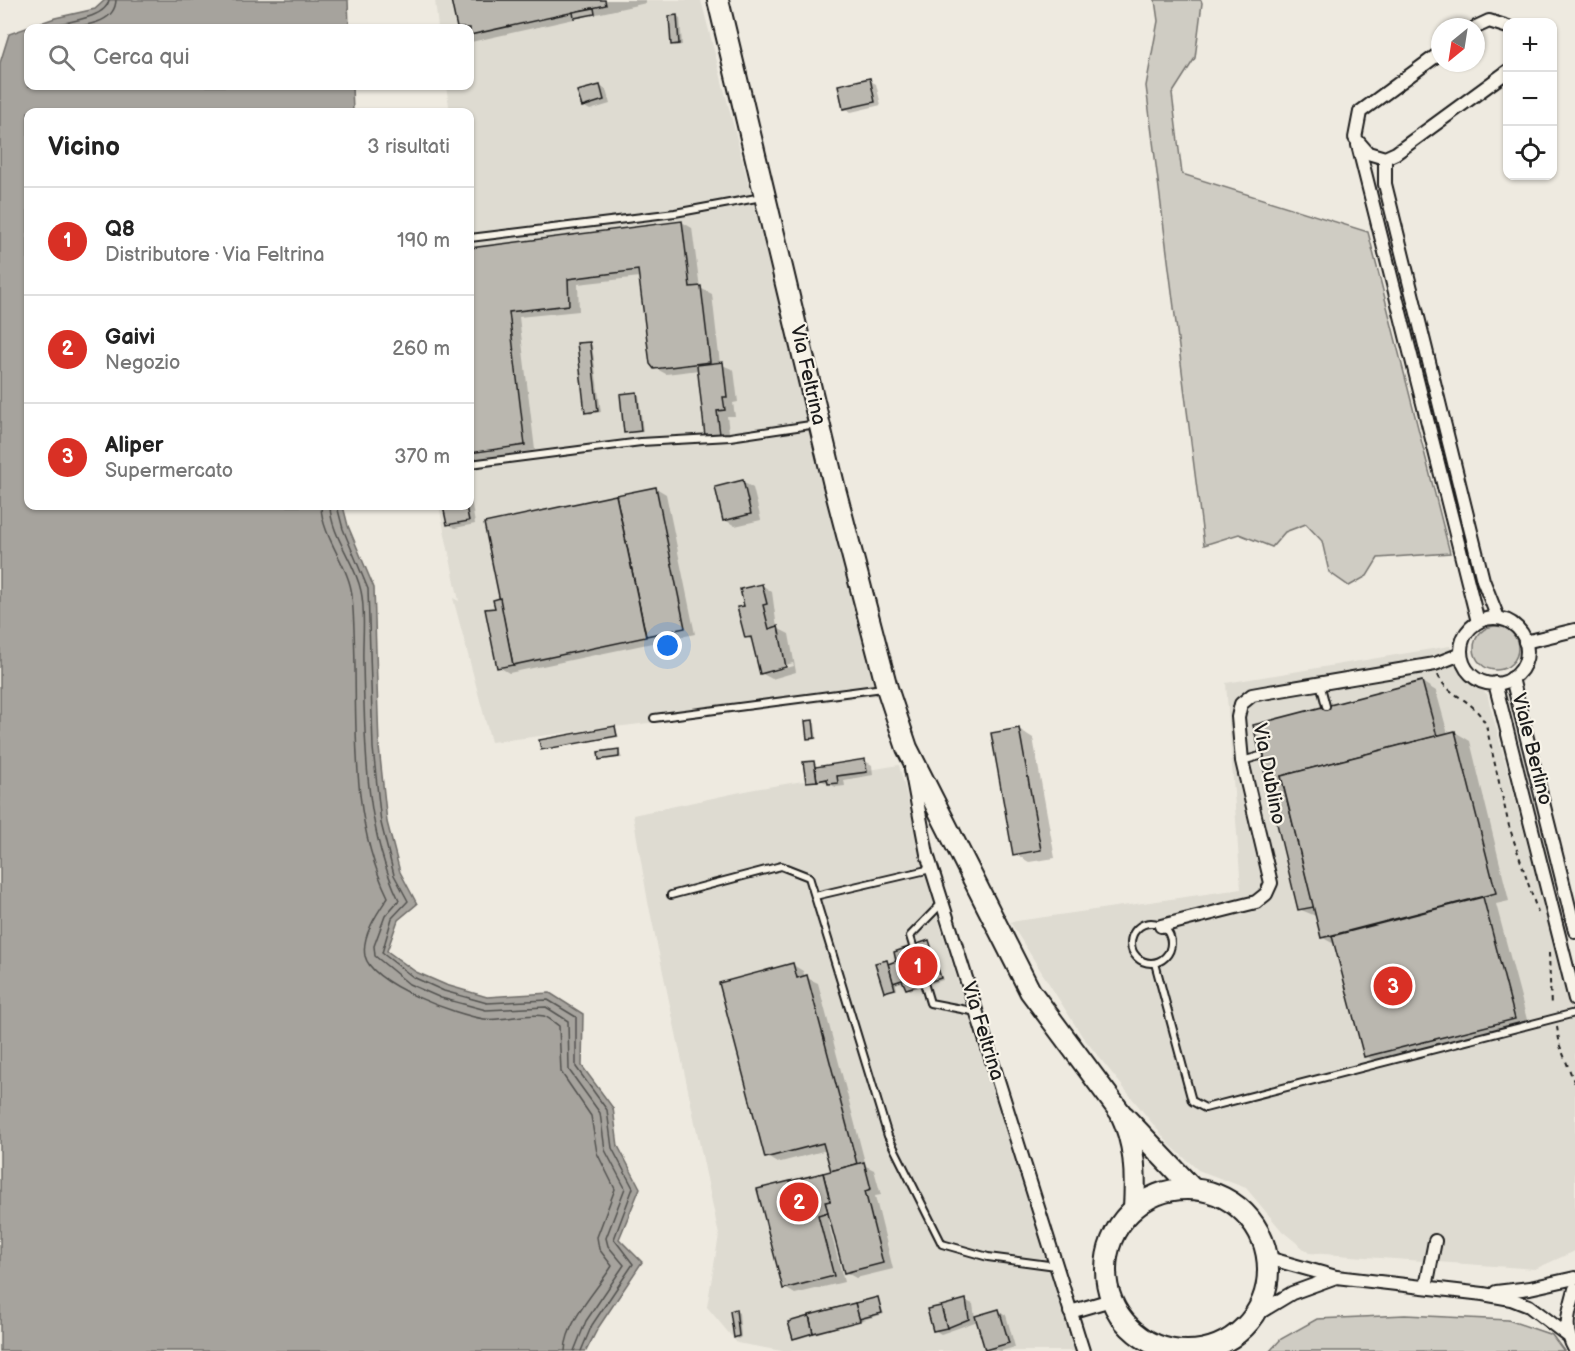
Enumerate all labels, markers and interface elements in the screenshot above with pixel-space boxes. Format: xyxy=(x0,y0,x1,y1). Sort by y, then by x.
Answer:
north arrow xyxy=(1431,18,1485,72)
map controls xyxy=(1503,18,1557,180)
button: + xyxy=(1503,18,1557,72)
search box xyxy=(24,24,474,90)
icon: search xyxy=(45,41,78,74)
text: Cerca qui xyxy=(93,44,190,71)
button: − xyxy=(1503,72,1557,126)
button: locate xyxy=(1503,126,1557,180)
text: Vicino xyxy=(48,132,120,163)
text: 3 risultati xyxy=(367,135,450,159)
text: Q8 xyxy=(105,216,135,243)
text: 1 xyxy=(63,229,72,253)
text: 190 m xyxy=(397,229,450,253)
text: Distributore · Via Feltrina xyxy=(105,243,324,267)
street label: Via Feltrina xyxy=(785,323,831,427)
text: Gaivi xyxy=(105,324,155,351)
text: 2 xyxy=(62,337,73,361)
text: 260 m xyxy=(392,337,450,361)
text: Negozio xyxy=(105,351,180,375)
text: Aliper xyxy=(105,432,163,459)
text: 3 xyxy=(62,445,73,469)
text: 370 m xyxy=(394,445,450,469)
text: Supermercato xyxy=(105,459,233,483)
your location xyxy=(653,631,682,660)
street label: Viale Berlino xyxy=(1507,691,1557,807)
street label: Via Dublino xyxy=(1247,721,1291,827)
pin: 1 xyxy=(898,944,938,988)
pin: 3 xyxy=(1374,964,1412,1008)
street label: Via Feltrina xyxy=(957,979,1009,1083)
pin: 2 xyxy=(780,1180,818,1224)

